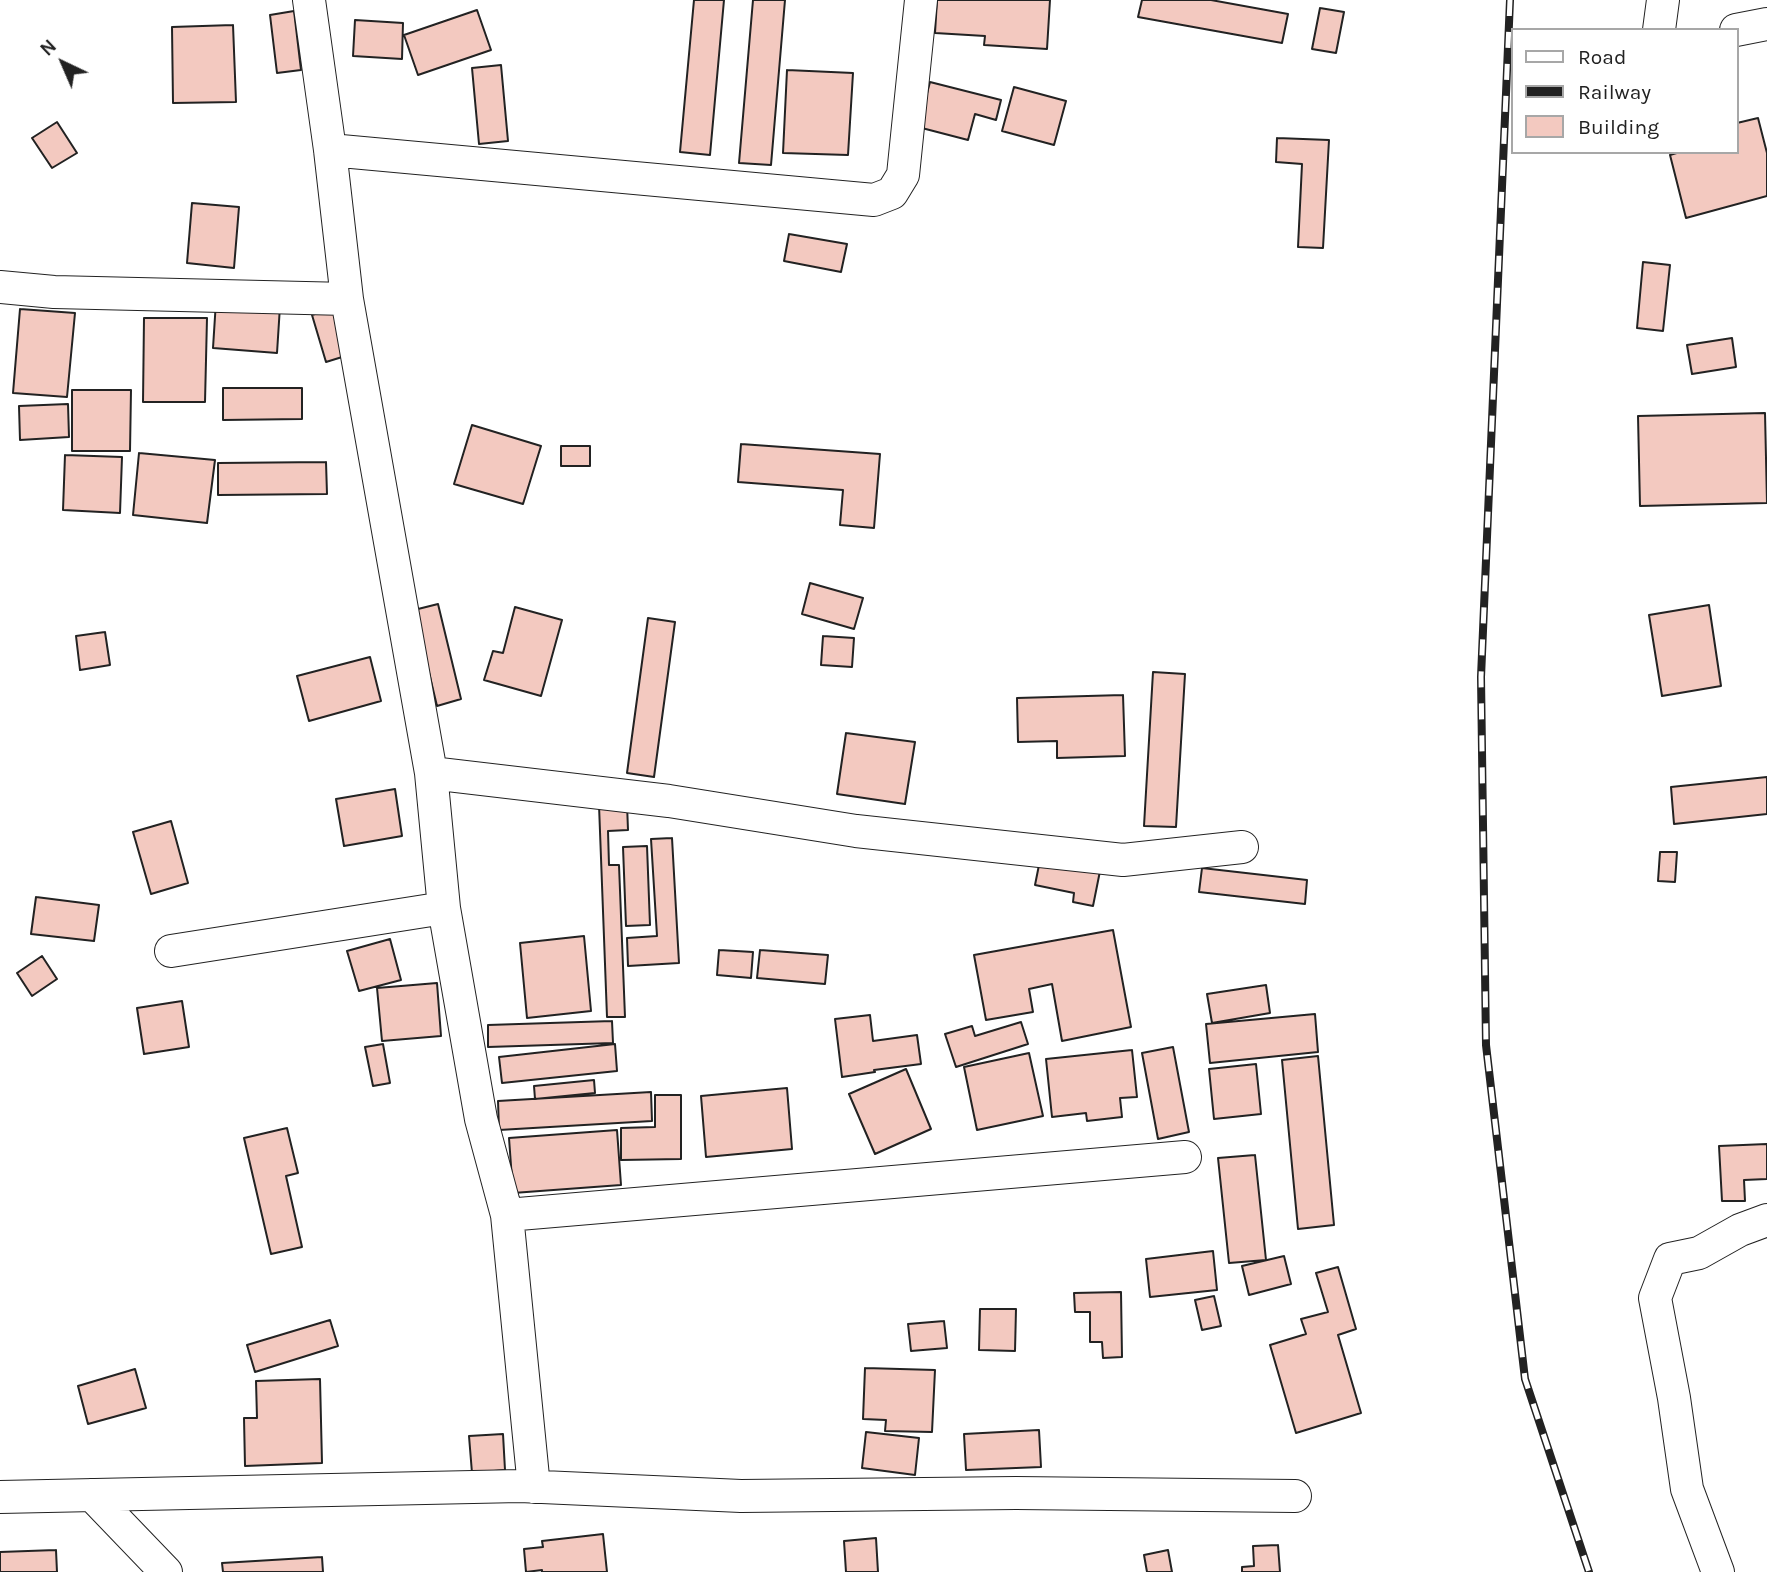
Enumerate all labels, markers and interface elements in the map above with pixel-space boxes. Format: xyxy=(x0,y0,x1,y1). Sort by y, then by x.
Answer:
north arrow xyxy=(28,28,98,98)
legend xyxy=(1512,28,1739,154)
text: N xyxy=(36,35,61,61)
text: Road xyxy=(1578,45,1626,69)
text: Railway xyxy=(1578,80,1651,104)
text: Building xyxy=(1578,115,1659,139)

